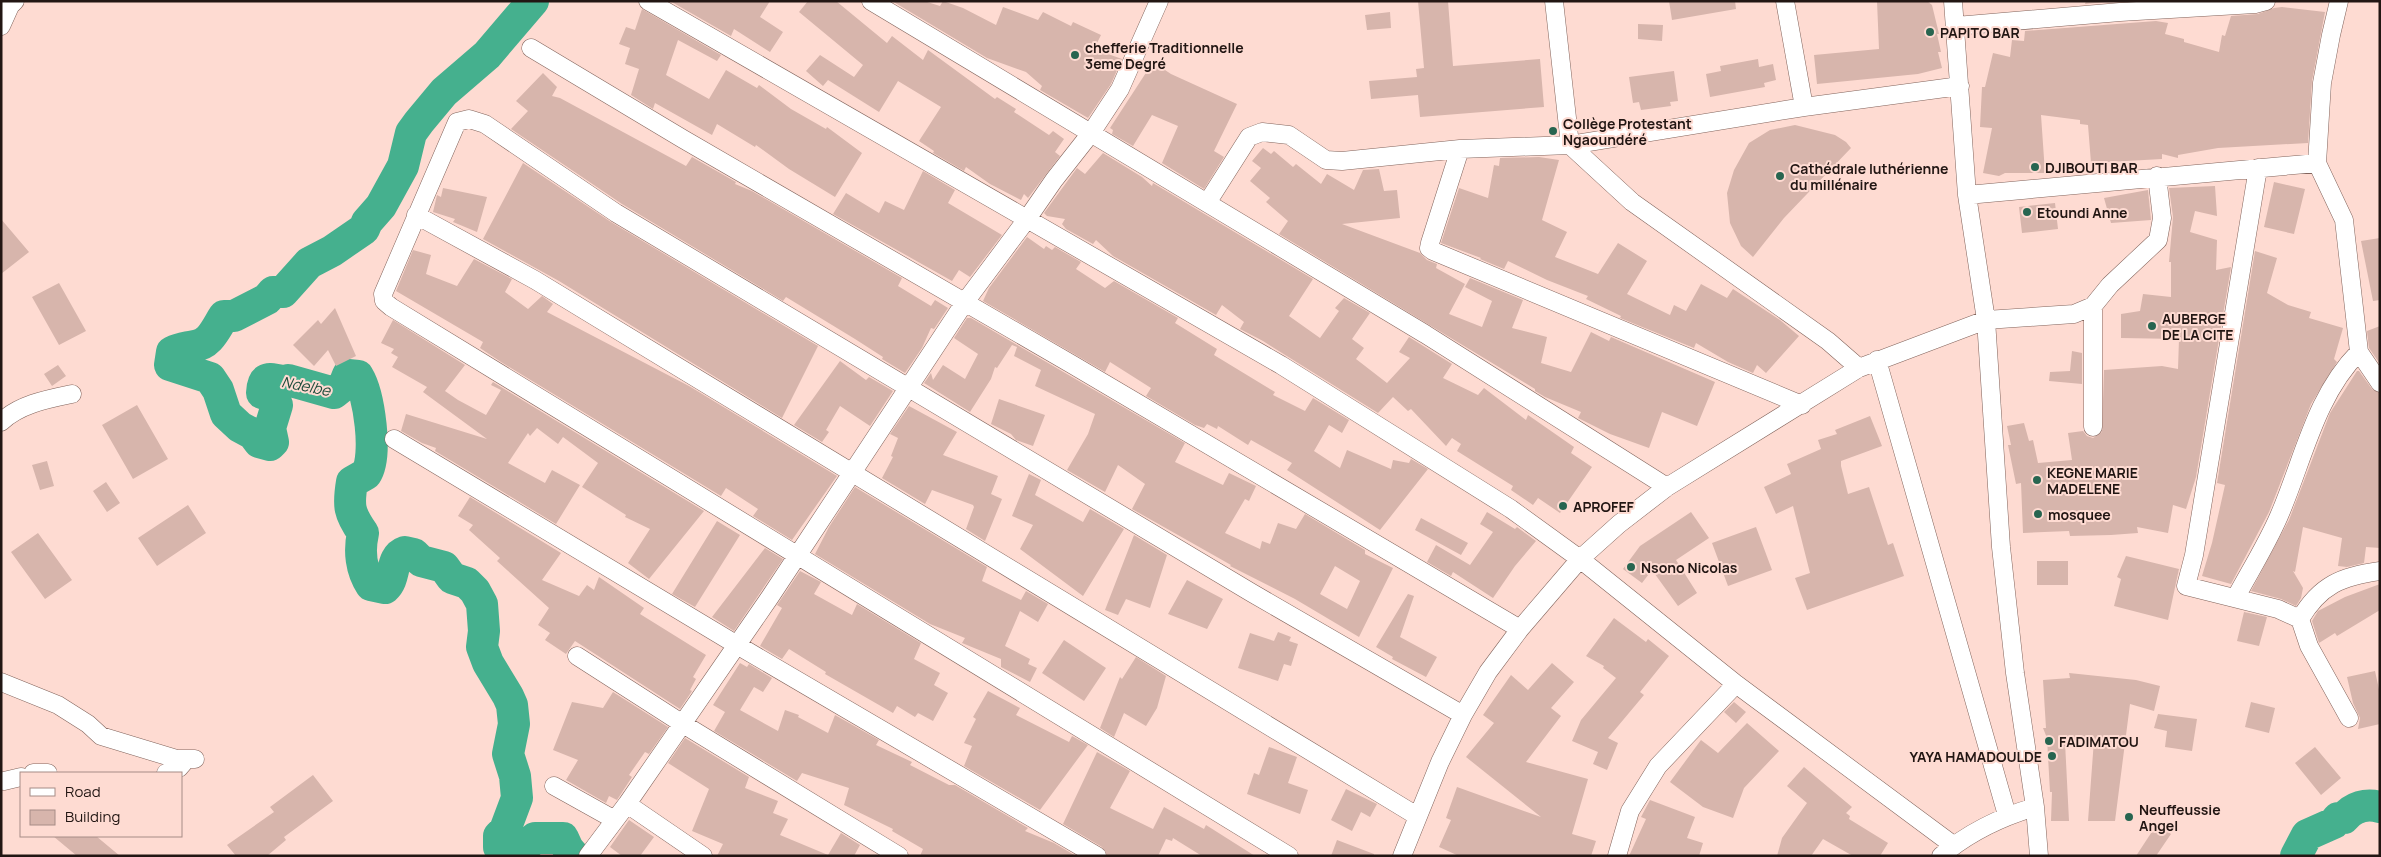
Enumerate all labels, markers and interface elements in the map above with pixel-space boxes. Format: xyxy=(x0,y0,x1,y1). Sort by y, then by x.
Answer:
place label: PAPITO BAR xyxy=(1940,23,2020,42)
marker: PAPITO BAR xyxy=(1924,26,1936,38)
place label: chefferie Traditionnelle 3eme Degré xyxy=(1085,38,1244,73)
marker: chefferie Traditionnelle 3eme Degré xyxy=(1069,49,1081,61)
place label: Collège Protestant Ngaoundéré xyxy=(1563,114,1692,149)
marker: Collège Protestant Ngaoundéré xyxy=(1547,125,1559,137)
place label: DJIBOUTI BAR xyxy=(2045,158,2138,177)
place label: Cathédrale luthérienne du millénaire xyxy=(1790,159,1948,194)
marker: DJIBOUTI BAR xyxy=(2029,161,2041,173)
marker: Cathédrale luthérienne du millénaire xyxy=(1774,170,1786,182)
place label: Etoundi Anne xyxy=(2037,203,2128,222)
marker: Etoundi Anne xyxy=(2021,206,2033,218)
place label: AUBERGE DE LA CITE xyxy=(2162,309,2233,344)
marker: AUBERGE DE LA CITE xyxy=(2146,320,2158,332)
water label: Ndelbe xyxy=(280,371,333,401)
place label: KEGNE MARIE MADELENE xyxy=(2047,463,2138,498)
marker: KEGNE MARIE MADELENE xyxy=(2031,474,2043,486)
place label: APROFEF xyxy=(1573,497,1635,516)
marker: APROFEF xyxy=(1557,500,1569,512)
place label: mosquee xyxy=(2048,505,2111,524)
marker: mosquee xyxy=(2032,508,2044,520)
place label: Nsono Nicolas xyxy=(1641,558,1738,577)
marker: Nsono Nicolas xyxy=(1625,561,1637,573)
place label: FADIMATOU xyxy=(2059,732,2139,751)
marker: FADIMATOU xyxy=(2043,735,2055,747)
place label: YAYA HAMADOULDE xyxy=(1909,747,2042,766)
marker: YAYA HAMADOULDE xyxy=(2046,750,2058,762)
legend xyxy=(20,772,182,837)
text: Road xyxy=(65,781,101,802)
place label: Neuffeussie Angel xyxy=(2139,800,2221,835)
text: Building xyxy=(65,806,120,827)
marker: Neuffeussie Angel xyxy=(2123,811,2135,823)

